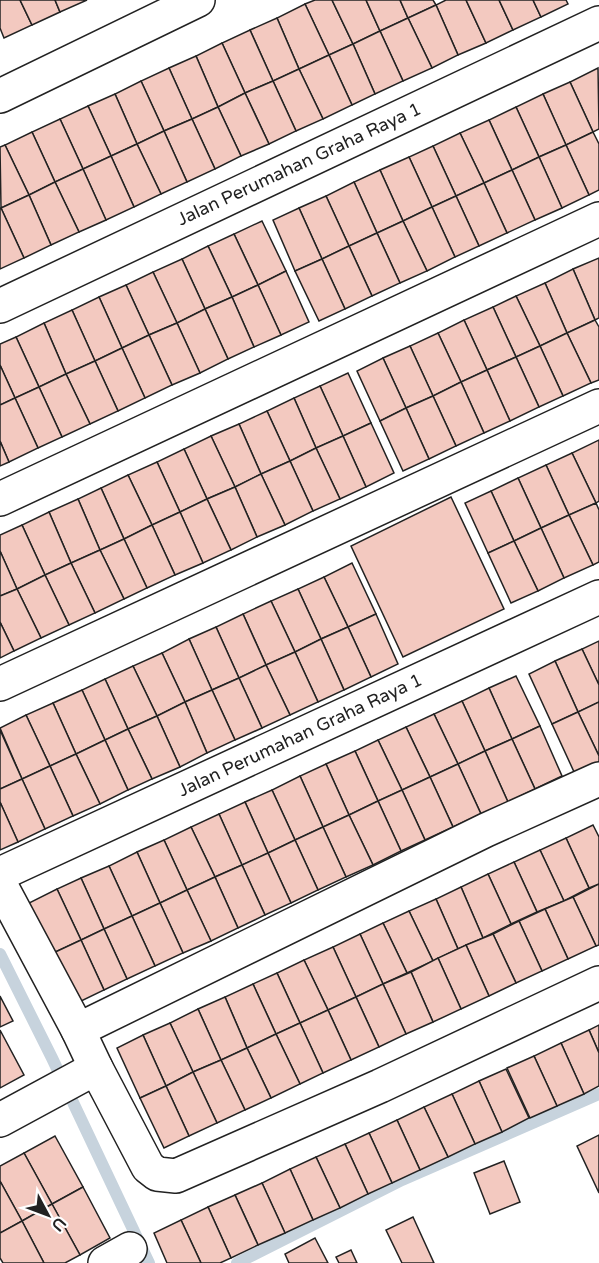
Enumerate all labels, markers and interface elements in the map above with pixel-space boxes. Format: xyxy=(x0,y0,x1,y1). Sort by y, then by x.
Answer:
street label: Jalan Perumahan Graha Raya 1 xyxy=(173,98,425,230)
street label: Jalan Perumahan Graha Raya 1 xyxy=(174,669,426,801)
north arrow xyxy=(18,1185,78,1245)
text: U xyxy=(47,1213,70,1235)

